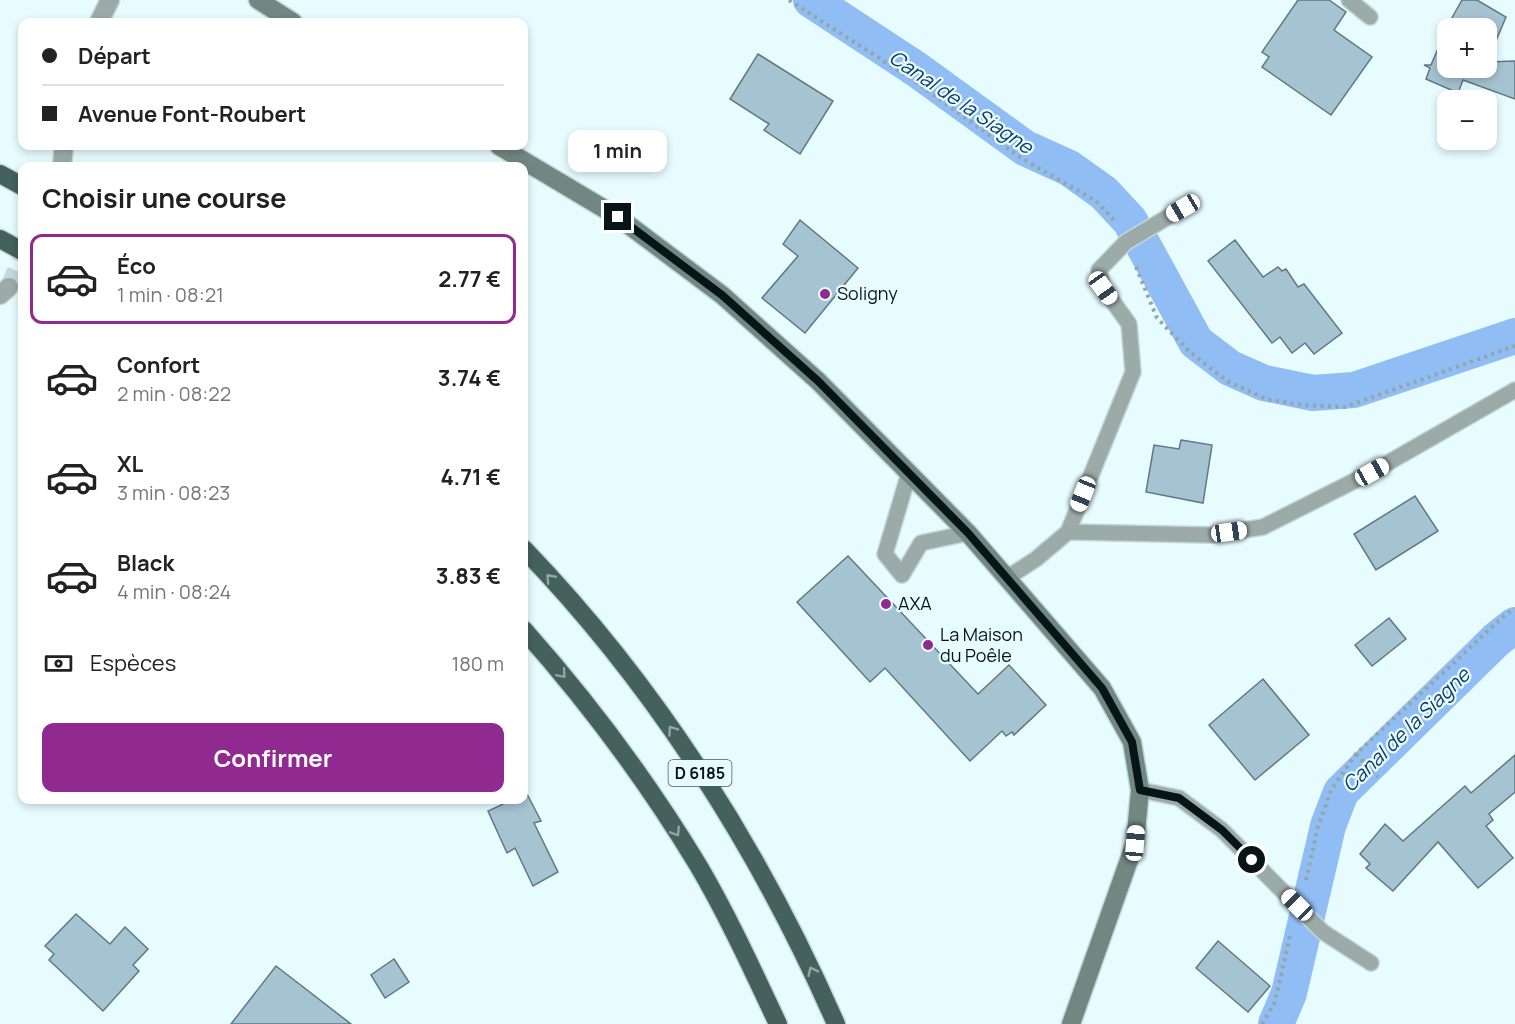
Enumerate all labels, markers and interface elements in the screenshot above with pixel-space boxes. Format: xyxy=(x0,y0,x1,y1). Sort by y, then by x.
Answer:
map controls xyxy=(1437,18,1497,150)
button: + xyxy=(1437,18,1497,78)
text: Départ xyxy=(78,41,151,71)
water label: Canal de la Siagne xyxy=(884,43,1039,160)
button: − xyxy=(1437,90,1497,150)
text: Avenue Font-Roubert xyxy=(78,99,306,129)
callout: 1 min xyxy=(568,130,668,172)
text: 1 min xyxy=(593,137,642,164)
text: Choisir une course xyxy=(42,179,286,216)
car xyxy=(1163,191,1203,225)
route end xyxy=(604,203,631,230)
text: Éco xyxy=(117,251,156,281)
icon: car xyxy=(45,252,99,306)
text: 2.77 € xyxy=(438,264,501,294)
car xyxy=(1085,268,1121,308)
text: 1 min · 08:21 xyxy=(117,281,224,308)
place label: Soligny xyxy=(837,281,898,305)
marker: Soligny xyxy=(818,287,832,301)
text: Confort xyxy=(117,350,200,380)
icon: car xyxy=(45,351,99,405)
text: 3.74 € xyxy=(438,363,501,393)
text: 2 min · 08:22 xyxy=(117,380,231,407)
text: XL xyxy=(117,449,143,479)
icon: car xyxy=(45,450,99,504)
car xyxy=(1352,455,1392,489)
text: 4.71 € xyxy=(441,462,501,492)
car xyxy=(1068,474,1098,514)
text: 3 min · 08:23 xyxy=(117,479,230,506)
car xyxy=(1210,521,1248,543)
text: Black xyxy=(117,548,174,578)
icon: car xyxy=(45,549,99,603)
text: 3.83 € xyxy=(436,561,501,591)
one-way arrow xyxy=(546,574,557,585)
text: 4 min · 08:24 xyxy=(117,578,231,605)
place label: AXA xyxy=(898,591,932,615)
marker: AXA xyxy=(879,597,893,611)
place label: La Maison du Poêle xyxy=(940,622,1023,667)
marker: La Maison du Poêle xyxy=(921,638,935,652)
icon: cash xyxy=(42,647,75,680)
text: Espèces xyxy=(90,648,176,678)
text: 180 m xyxy=(451,650,504,677)
water label: Canal de la Siagne xyxy=(1336,661,1476,798)
one-way arrow xyxy=(555,667,566,678)
button: Confirmer xyxy=(42,723,504,792)
one-way arrow xyxy=(668,725,679,736)
road number: D 6185 xyxy=(668,760,732,786)
car xyxy=(1124,824,1146,862)
one-way arrow xyxy=(669,825,680,836)
route start xyxy=(1238,846,1265,873)
car xyxy=(1278,886,1316,924)
one-way arrow xyxy=(807,966,819,977)

